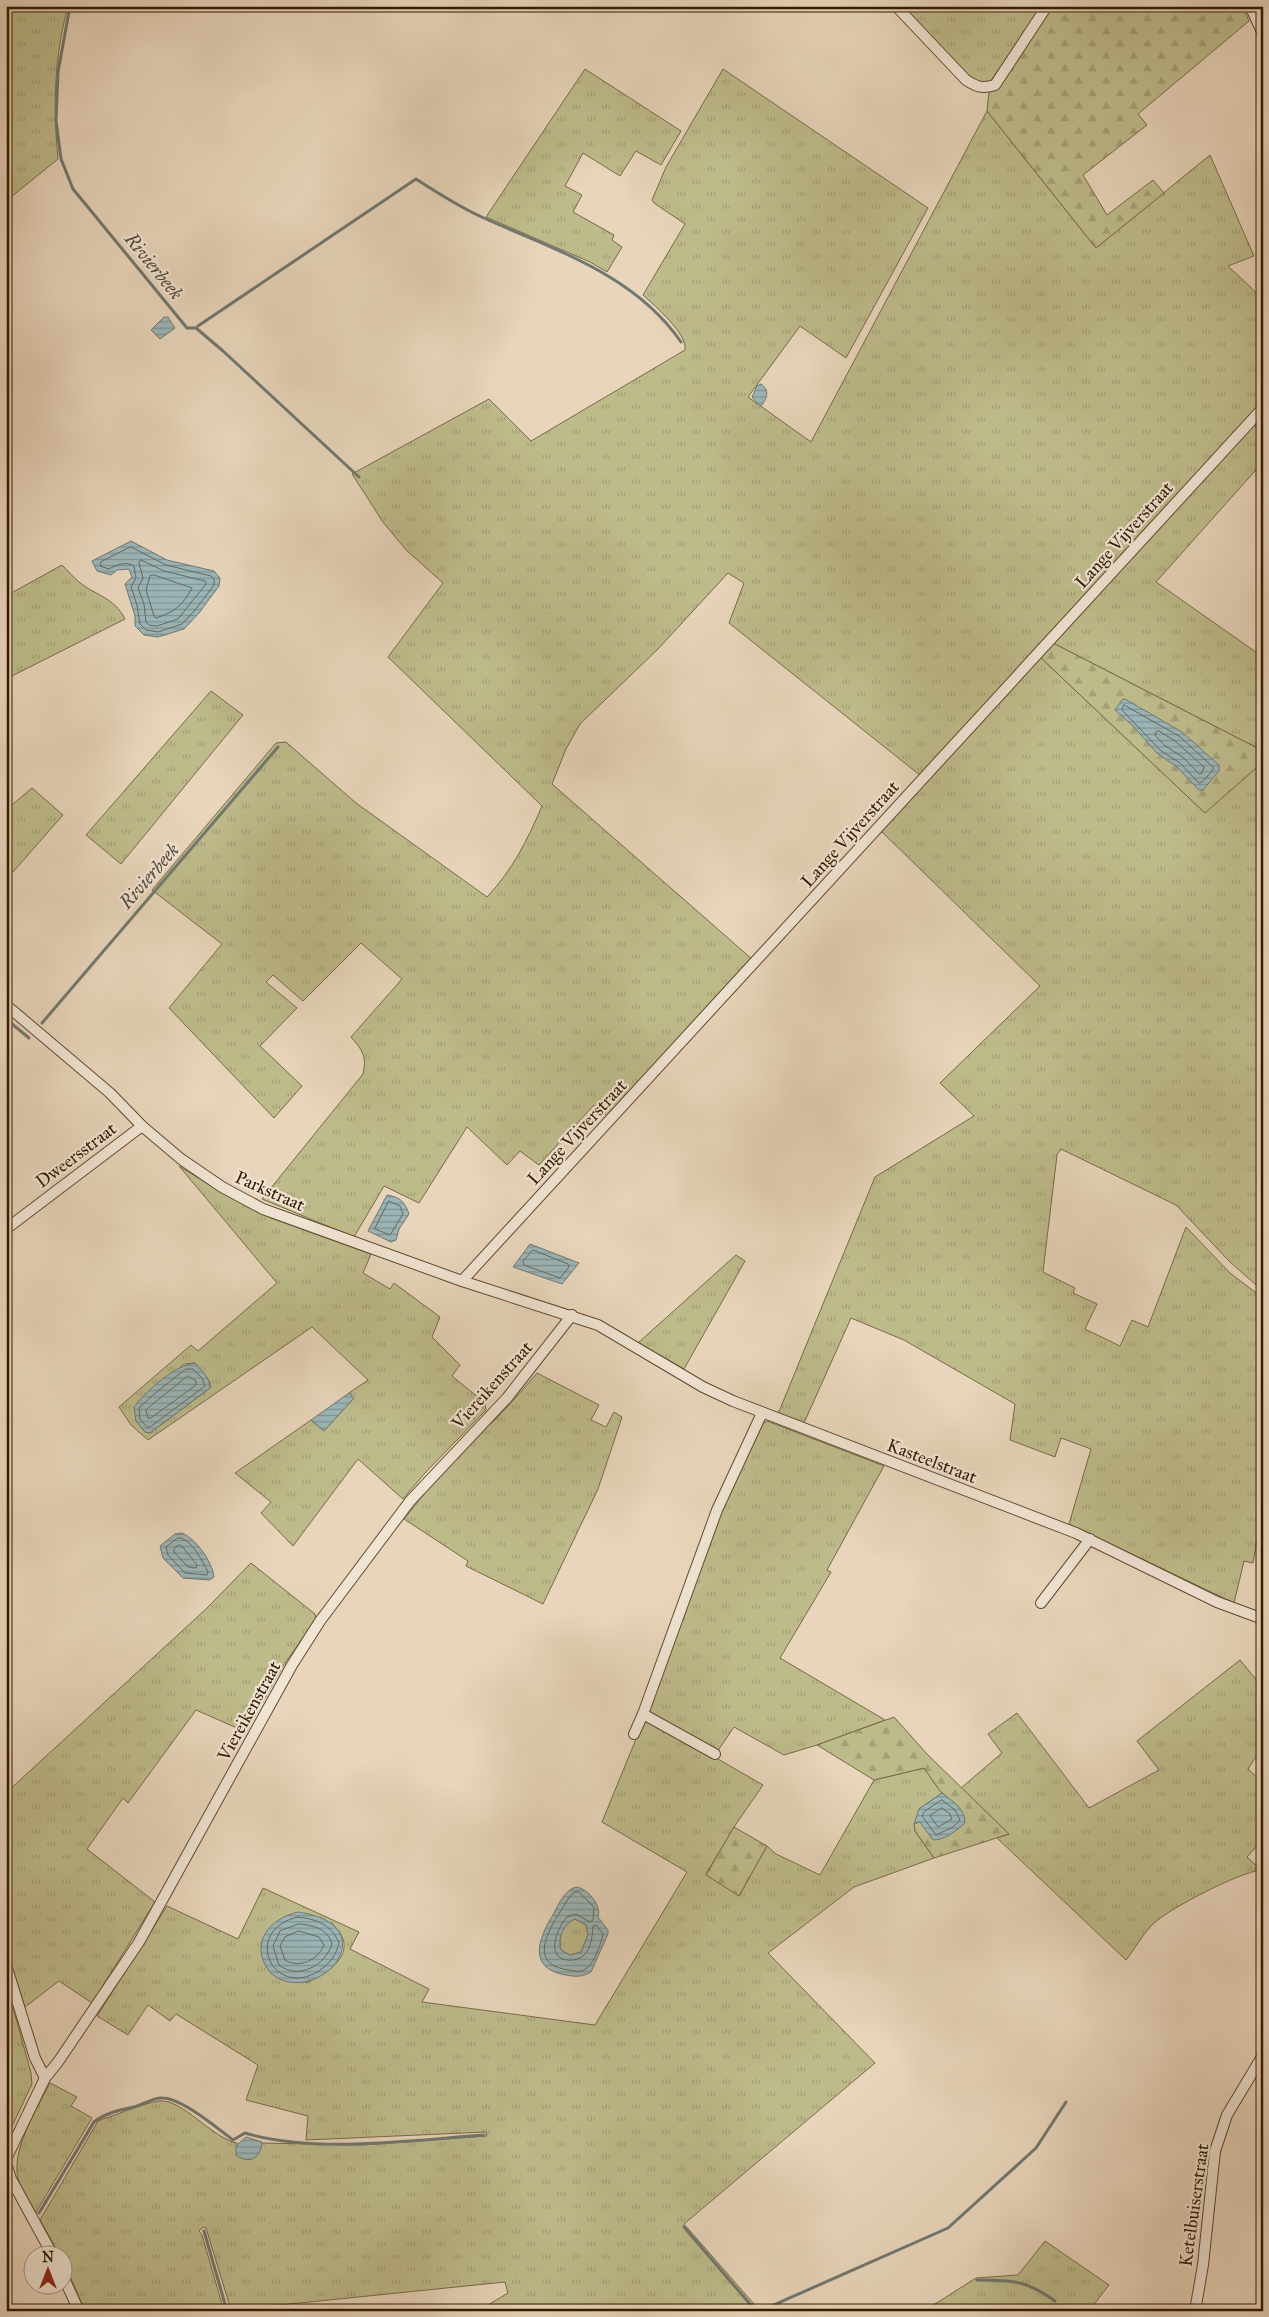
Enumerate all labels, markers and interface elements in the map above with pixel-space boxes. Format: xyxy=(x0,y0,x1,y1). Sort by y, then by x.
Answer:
water label: Rivierbeek xyxy=(119,227,188,305)
street label: Lange Vijverstraat xyxy=(1070,477,1179,594)
street label: Lange Vijverstraat xyxy=(796,776,905,893)
water label: Rivierbeek xyxy=(114,838,184,914)
street label: Lange Vijverstraat xyxy=(523,1074,633,1190)
street label: Dweersstraat xyxy=(31,1117,121,1192)
street label: Parkstraat xyxy=(232,1166,309,1216)
street label: Viereikenstraat xyxy=(446,1336,538,1434)
street label: Kasteelstraat xyxy=(884,1434,981,1488)
street label: Viereikenstraat xyxy=(212,1657,286,1766)
street label: Ketelbuiserstraat xyxy=(1174,2141,1214,2268)
north arrow xyxy=(22,2244,72,2294)
text: N xyxy=(42,2249,54,2266)

